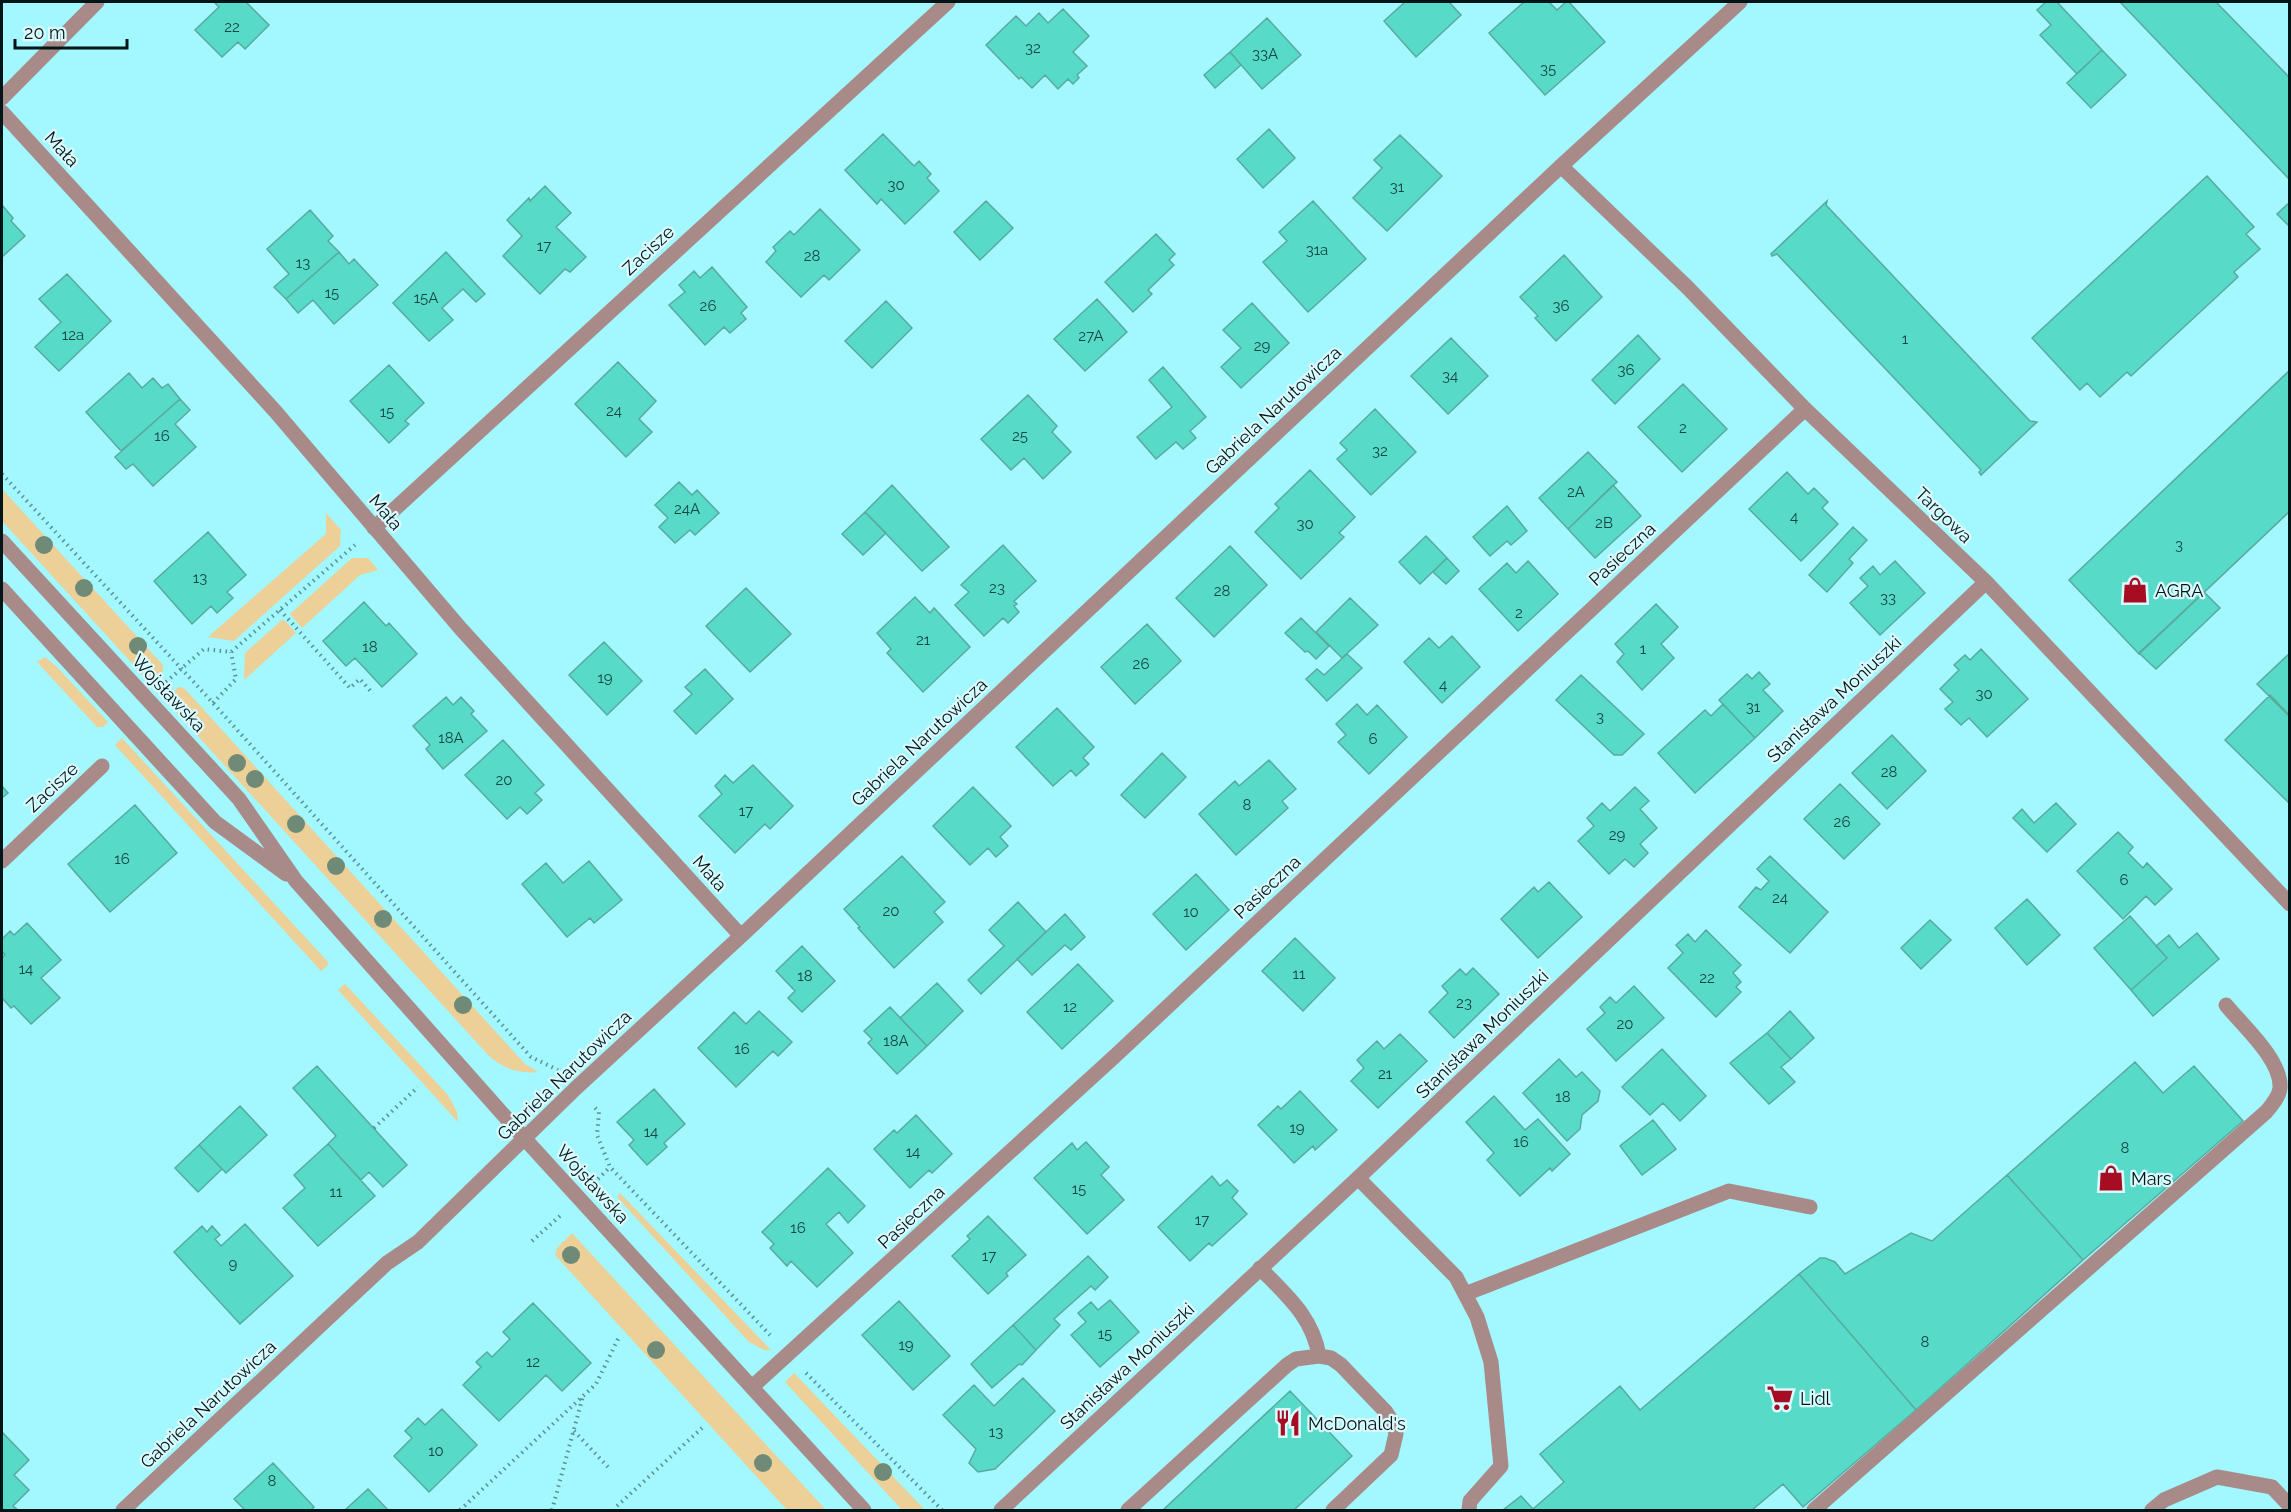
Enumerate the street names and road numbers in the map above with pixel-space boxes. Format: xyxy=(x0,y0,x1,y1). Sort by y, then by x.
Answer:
street label: Mała xyxy=(40,127,84,171)
street label: Zacisze xyxy=(618,221,678,279)
street label: Gabriela Narutowicza xyxy=(1201,342,1345,478)
street label: Targowa xyxy=(1911,483,1977,547)
street label: Mała xyxy=(365,490,407,534)
street label: Pasieczna xyxy=(1584,518,1660,590)
street label: Stanisława Moniuszki xyxy=(1763,631,1905,767)
street label: Wojsławska xyxy=(128,650,210,736)
street label: Gabriela Narutowicza xyxy=(847,674,991,810)
street label: Zacisze xyxy=(22,758,82,816)
street label: Mała xyxy=(689,851,731,895)
street label: Pasieczna xyxy=(1229,851,1305,923)
street label: Stanisława Moniuszki xyxy=(1411,965,1553,1103)
street label: Gabriela Narutowicza xyxy=(493,1006,635,1144)
street label: Wojsławska xyxy=(552,1140,634,1228)
street label: Pasieczna xyxy=(873,1181,949,1253)
street label: Stanisława Moniuszki xyxy=(1056,1298,1198,1434)
street label: Gabriela Narutowicza xyxy=(136,1336,280,1472)

